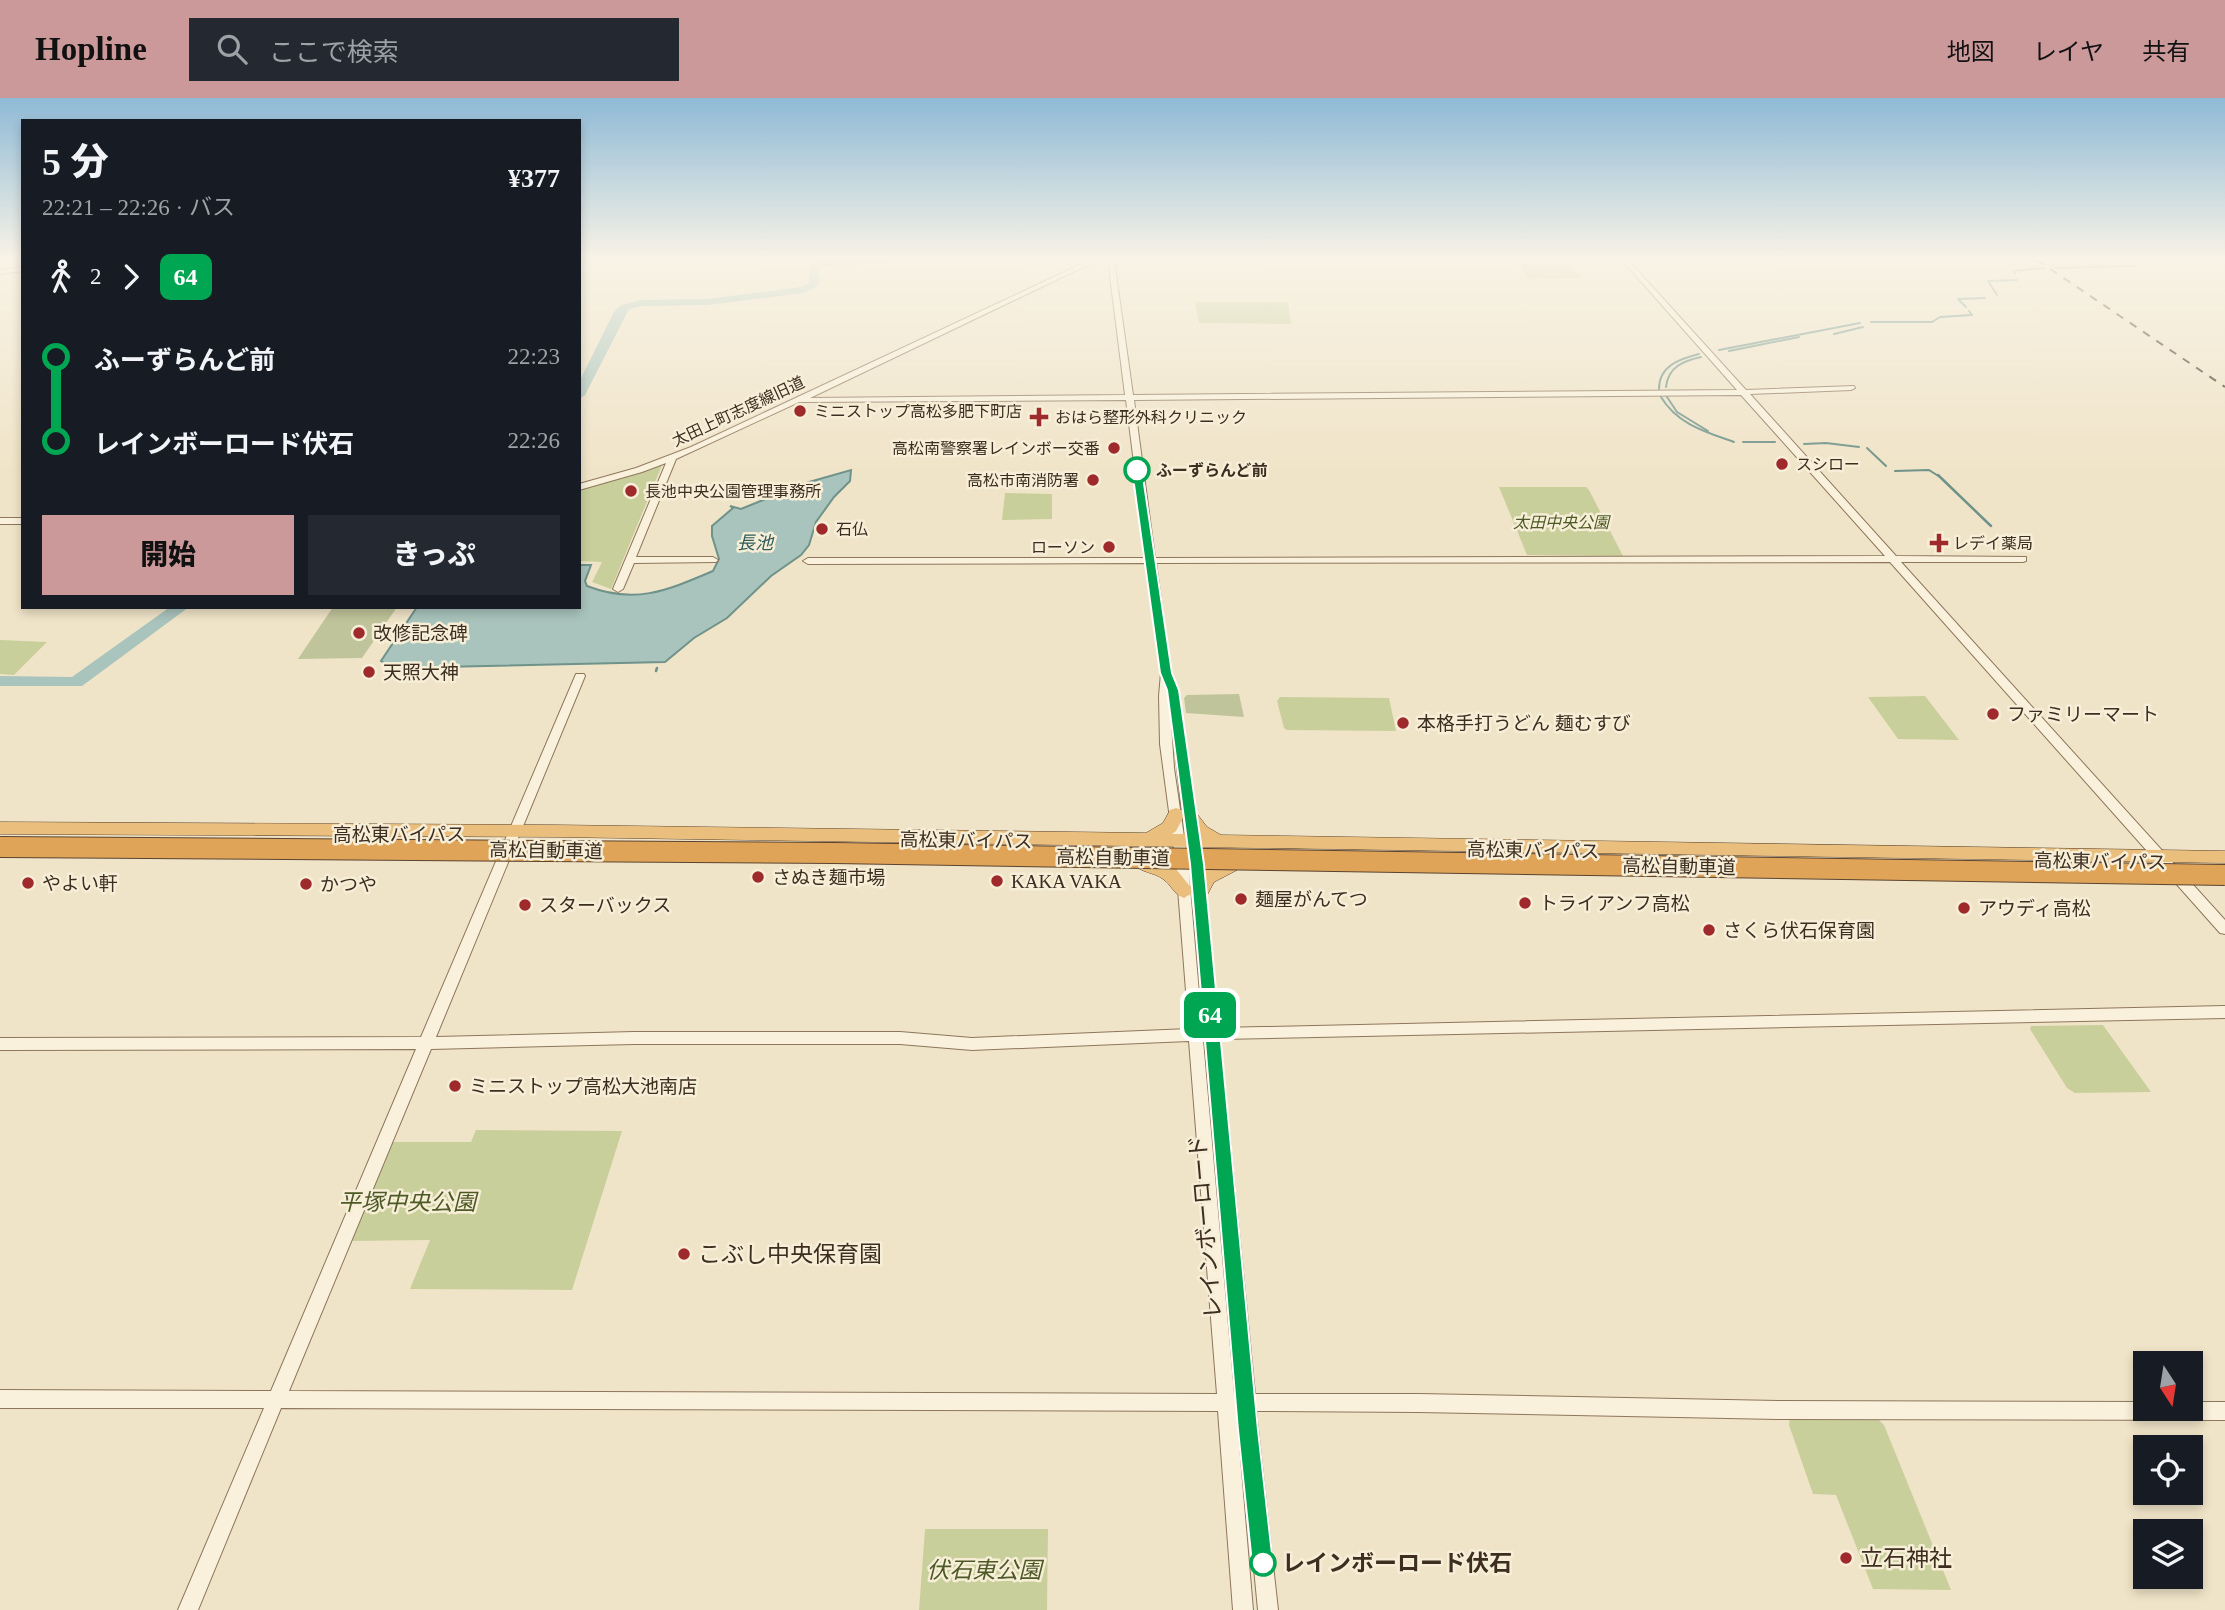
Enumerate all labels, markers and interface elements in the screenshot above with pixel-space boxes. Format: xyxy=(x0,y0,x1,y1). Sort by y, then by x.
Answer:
search box xyxy=(189,18,679,81)
icon: search xyxy=(213,30,251,68)
text: Hopline xyxy=(35,31,147,67)
text: ここで検索 xyxy=(269,38,399,67)
text: 地図 xyxy=(1947,39,1995,65)
text: レイヤ xyxy=(2033,39,2104,65)
text: 共有 xyxy=(2142,39,2190,65)
text: 5 分 xyxy=(42,141,109,183)
text: ¥377 xyxy=(508,164,560,193)
text: 22:21 – 22:26 · バス xyxy=(42,195,235,220)
icon: walk xyxy=(42,258,80,296)
icon: forward xyxy=(112,258,150,296)
text: 2 xyxy=(90,264,102,289)
text: 64 xyxy=(174,264,198,290)
text: 22:23 xyxy=(508,344,560,369)
text: ふーずらんど前 xyxy=(94,346,275,375)
street label: 太田上町志度線旧道 xyxy=(669,373,807,450)
marker: ミニストップ高松多肥下町店 xyxy=(792,403,808,419)
place label: ミニストップ高松多肥下町店 xyxy=(814,403,1022,420)
marker: おはら整形外科クリニック xyxy=(1029,407,1049,427)
place label: おはら整形外科クリニック xyxy=(1055,409,1247,426)
text: 22:26 xyxy=(508,428,560,453)
text: レインボーロード伏石 xyxy=(94,430,354,459)
place label: 高松南警察署レインボー交番 xyxy=(892,440,1100,457)
marker: 高松南警察署レインボー交番 xyxy=(1106,440,1122,456)
marker: スシロー xyxy=(1774,456,1790,472)
place label: スシロー xyxy=(1796,456,1860,473)
marker: ふーずらんど前 xyxy=(1124,457,1150,483)
place label: ふーずらんど前 xyxy=(1156,462,1268,479)
place label: 高松市南消防署 xyxy=(967,472,1079,489)
marker: 高松市南消防署 xyxy=(1085,472,1101,488)
marker: 長池中央公園管理事務所 xyxy=(623,483,639,499)
place label: 長池中央公園管理事務所 xyxy=(645,483,821,500)
park label: 太田中央公園 xyxy=(1513,514,1611,531)
button: 開始 xyxy=(42,515,294,595)
button: きっぷ xyxy=(308,515,560,595)
marker: 石仏 xyxy=(814,521,830,537)
place label: 石仏 xyxy=(836,521,868,538)
water label: 長池 xyxy=(737,533,775,553)
marker: レデイ薬局 xyxy=(1931,535,1947,551)
place label: レデイ薬局 xyxy=(1953,535,2033,552)
place label: ローソン xyxy=(1031,539,1095,556)
marker: ローソン xyxy=(1101,539,1117,555)
place label: 改修記念碑 xyxy=(373,623,468,644)
marker: 改修記念碑 xyxy=(351,625,367,641)
place label: 天照大神 xyxy=(383,662,459,683)
marker: 天照大神 xyxy=(361,664,377,680)
place label: ファミリーマート xyxy=(2007,704,2159,725)
marker: ファミリーマート xyxy=(1985,706,2001,722)
place label: 本格手打うどん 麺むすび xyxy=(1417,713,1631,734)
marker: 本格手打うどん 麺むすび xyxy=(1395,715,1411,731)
street label: 高松東バイパス xyxy=(333,824,465,845)
street label: 高松東バイパス xyxy=(900,829,1032,852)
street label: 高松自動車道 xyxy=(489,839,603,862)
street label: 高松東バイパス xyxy=(1467,839,1599,862)
street label: 高松自動車道 xyxy=(1056,846,1170,869)
street label: 高松東バイパス xyxy=(2034,850,2166,873)
street label: 高松自動車道 xyxy=(1622,855,1736,878)
place label: さぬき麺市場 xyxy=(772,867,886,888)
marker: さぬき麺市場 xyxy=(750,869,766,885)
place label: KAKA VAKA xyxy=(1011,871,1122,892)
place label: やよい軒 xyxy=(42,873,118,894)
marker: KAKA VAKA xyxy=(989,873,1005,889)
place label: かつや xyxy=(320,874,377,895)
marker: やよい軒 xyxy=(20,875,36,891)
marker: かつや xyxy=(298,876,314,892)
place label: 麺屋がんてつ xyxy=(1255,889,1368,910)
marker: 麺屋がんてつ xyxy=(1233,891,1249,907)
place label: トライアンフ高松 xyxy=(1539,893,1690,914)
place label: スターバックス xyxy=(539,895,671,916)
marker: トライアンフ高松 xyxy=(1517,895,1533,911)
marker: スターバックス xyxy=(517,897,533,913)
place label: アウディ高松 xyxy=(1978,898,2091,919)
marker: アウディ高松 xyxy=(1956,900,1972,916)
place label: さくら伏石保育園 xyxy=(1723,920,1875,941)
marker: さくら伏石保育園 xyxy=(1701,922,1717,938)
line badge: 64 xyxy=(1178,992,1242,1038)
text: 64 xyxy=(1198,1002,1222,1028)
place label: ミニストップ高松大池南店 xyxy=(469,1076,697,1097)
marker: ミニストップ高松大池南店 xyxy=(447,1078,463,1094)
street label: レインボーロード xyxy=(1185,1134,1226,1320)
park label: 平塚中央公園 xyxy=(338,1190,479,1215)
place label: こぶし中央保育園 xyxy=(698,1242,882,1267)
marker: こぶし中央保育園 xyxy=(676,1246,692,1262)
north arrow xyxy=(2133,1351,2203,1421)
map controls xyxy=(2133,1351,2203,1589)
button: locate xyxy=(2133,1435,2203,1505)
button: layers xyxy=(2133,1519,2203,1589)
place label: 立石神社 xyxy=(1860,1546,1952,1571)
marker: レインボーロード伏石 xyxy=(1250,1550,1276,1576)
marker: 立石神社 xyxy=(1838,1550,1854,1566)
place label: レインボーロード伏石 xyxy=(1282,1551,1512,1576)
park label: 伏石東公園 xyxy=(927,1558,1045,1583)

